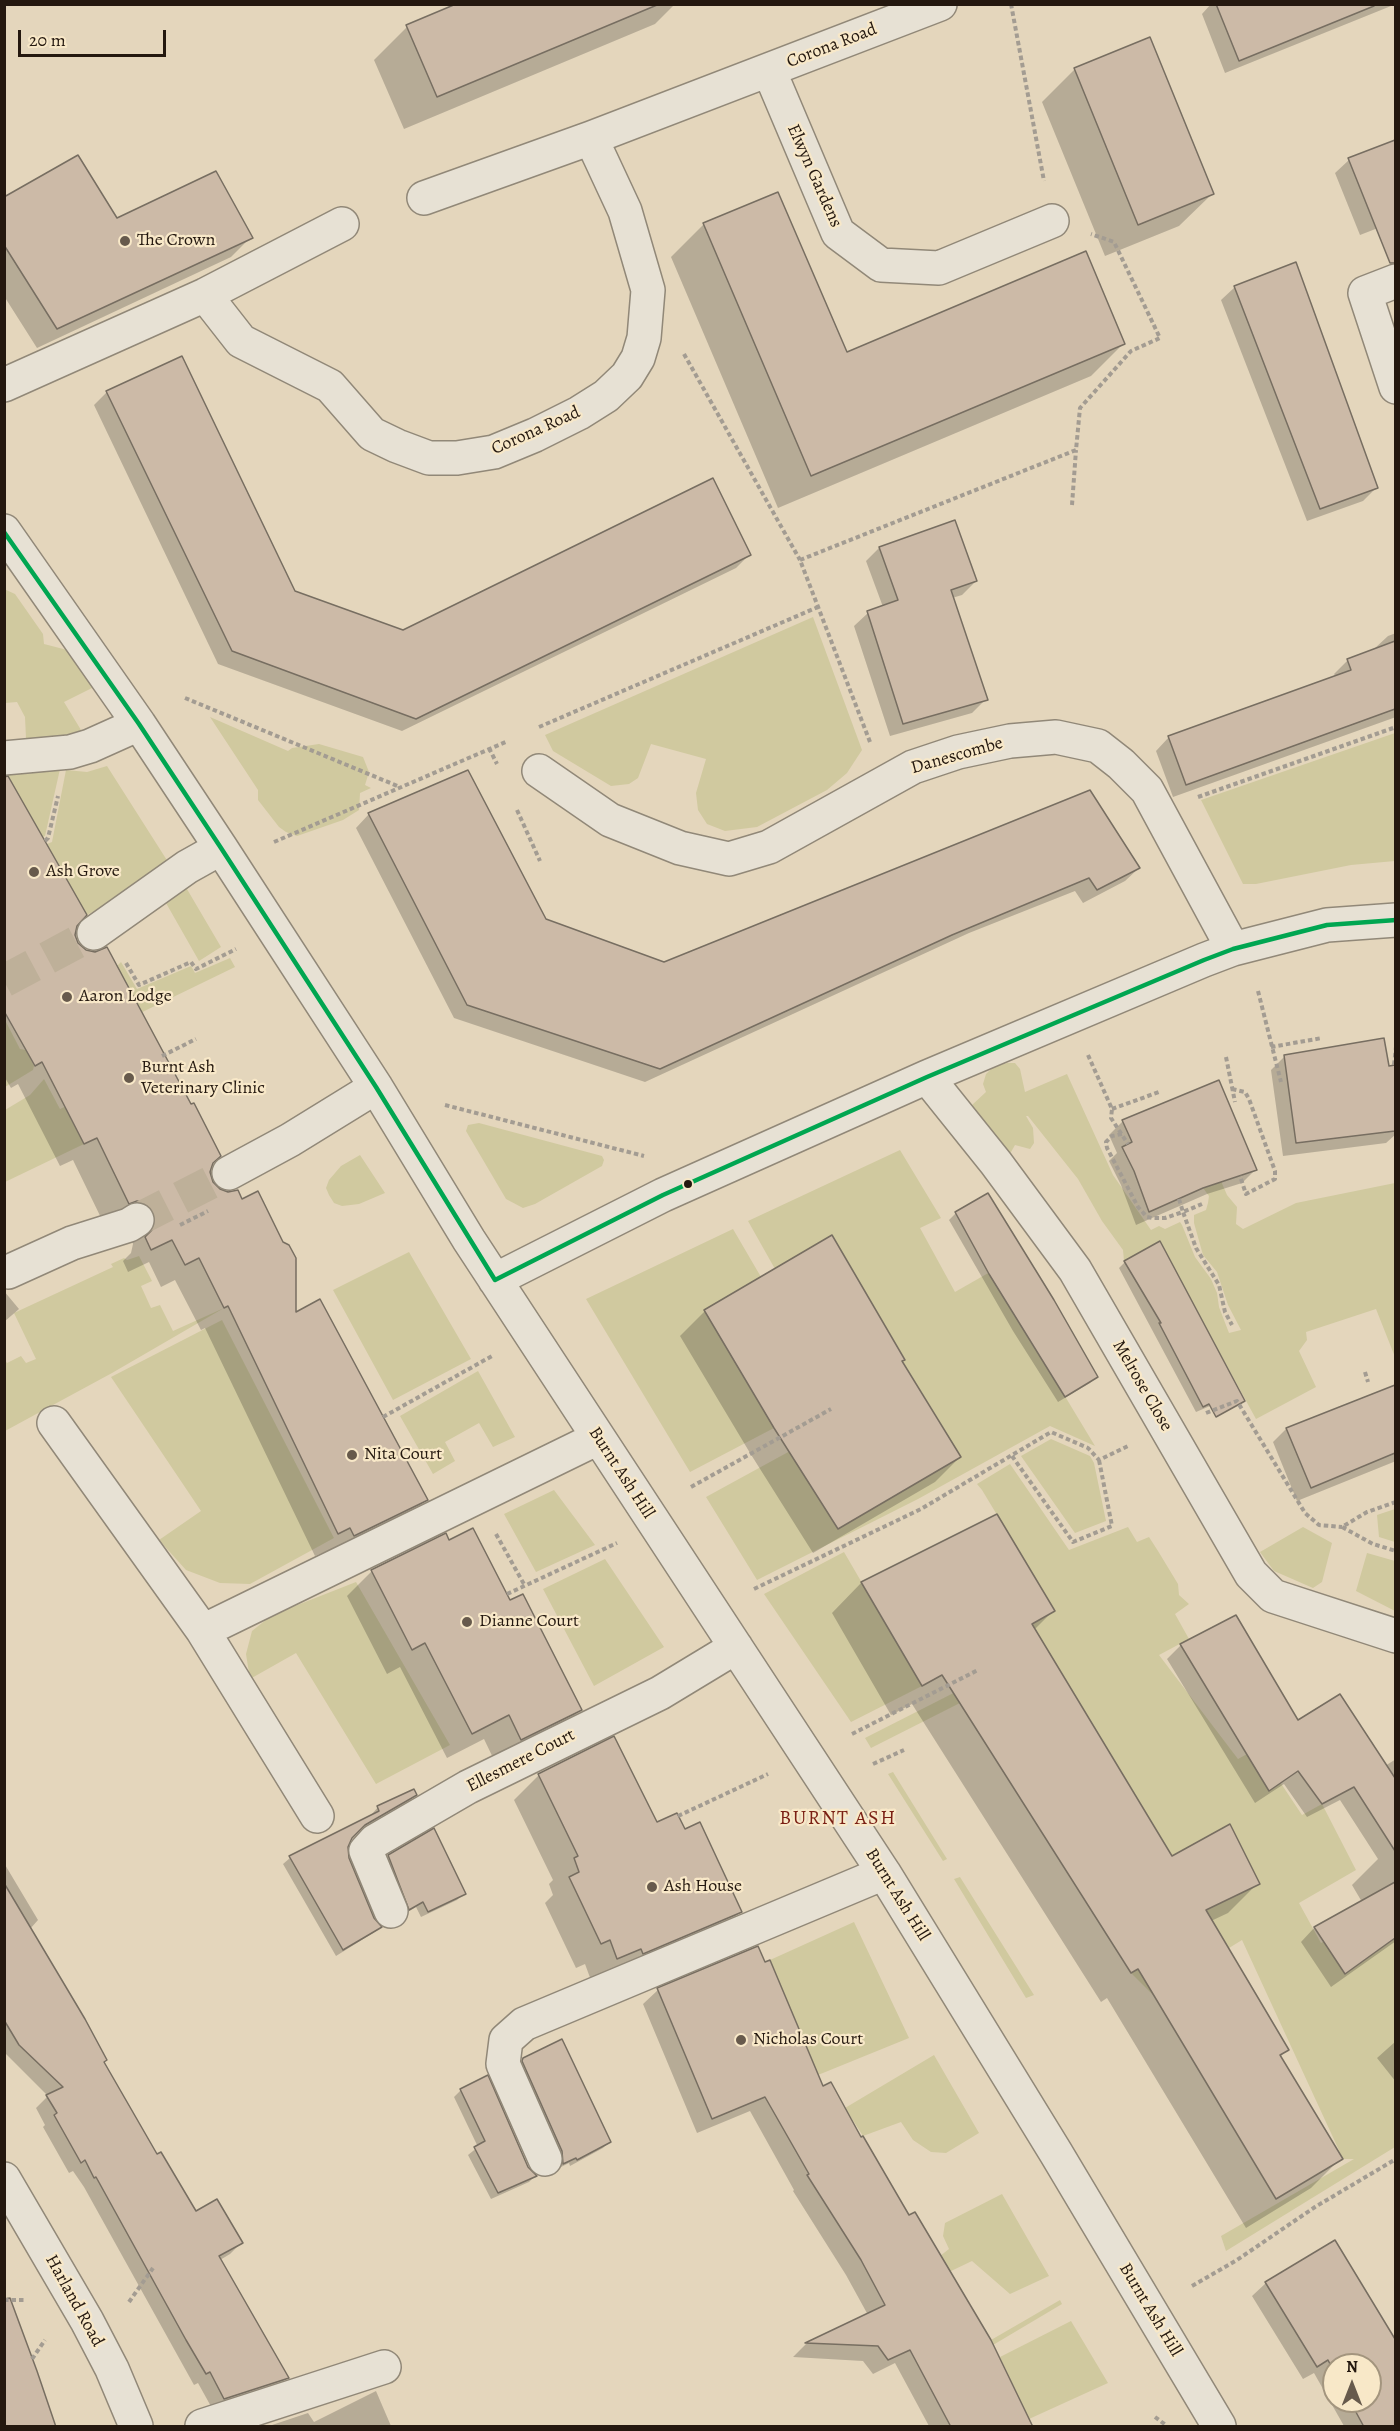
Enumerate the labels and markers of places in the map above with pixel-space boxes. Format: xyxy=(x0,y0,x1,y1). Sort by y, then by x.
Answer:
place label: The Crown xyxy=(137,230,215,252)
marker: The Crown xyxy=(118,234,132,248)
place label: Ash Grove xyxy=(46,861,120,883)
marker: Ash Grove xyxy=(27,865,41,879)
place label: Aaron Lodge xyxy=(79,986,172,1008)
marker: Aaron Lodge xyxy=(60,990,74,1004)
place label: Burnt Ash Veterinary Clinic xyxy=(141,1057,265,1100)
marker: Burnt Ash Veterinary Clinic xyxy=(122,1071,136,1085)
unlabelled marker xyxy=(682,1178,694,1190)
place label: Nita Court xyxy=(364,1444,442,1466)
marker: Nita Court xyxy=(345,1448,359,1462)
place label: Dianne Court xyxy=(479,1611,579,1633)
marker: Dianne Court xyxy=(460,1615,474,1629)
place label: Ash House xyxy=(664,1876,742,1898)
marker: Ash House xyxy=(645,1880,659,1894)
place label: Nicholas Court xyxy=(753,2029,863,2051)
marker: Nicholas Court xyxy=(734,2033,748,2047)

